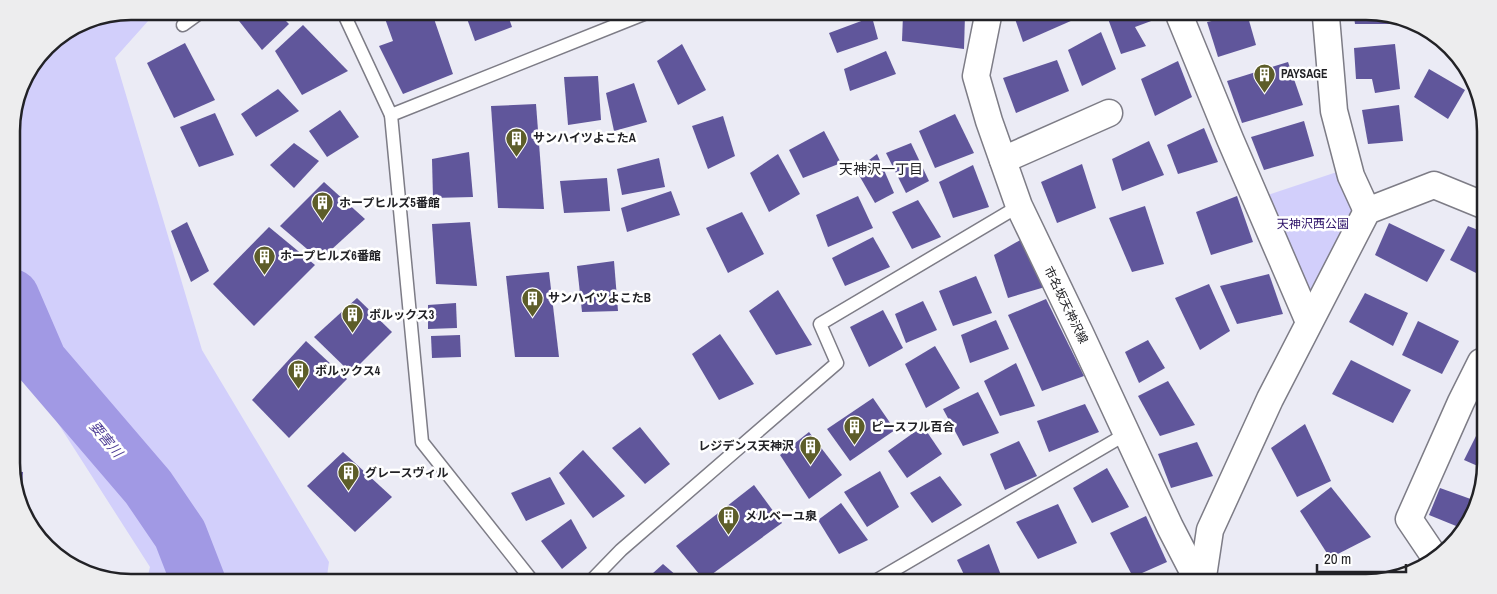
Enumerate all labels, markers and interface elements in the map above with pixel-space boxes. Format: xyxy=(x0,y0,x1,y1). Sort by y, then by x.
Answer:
building icon: PAYSAGE xyxy=(1253,62,1277,93)
place label: PAYSAGE xyxy=(1281,66,1328,82)
building icon: サンハイツよこたA xyxy=(505,126,529,157)
place label: サンハイツよこたA xyxy=(533,130,637,146)
district label: 天神沢一丁目 xyxy=(839,160,923,178)
building icon: ホープヒルズ5番館 xyxy=(311,191,335,222)
place label: ホープヒルズ5番館 xyxy=(339,195,440,211)
park label: 天神沢西公園 xyxy=(1277,216,1349,232)
building icon: ホープヒルズ6番館 xyxy=(252,244,276,275)
place label: ホープヒルズ6番館 xyxy=(280,248,381,264)
street label: 市名坂天神沢線 xyxy=(1040,264,1092,346)
building icon: サンハイツよこたB xyxy=(520,286,544,317)
place label: サンハイツよこたB xyxy=(548,290,651,306)
building icon: ボルックス3 xyxy=(341,303,365,334)
place label: ボルックス3 xyxy=(369,307,435,323)
building icon: ボルックス4 xyxy=(287,359,311,390)
place label: ボルックス4 xyxy=(315,363,381,379)
building icon: ピースフル百合 xyxy=(843,415,867,446)
water label: 要害川 xyxy=(86,417,128,462)
place label: ピースフル百合 xyxy=(871,419,954,435)
building icon: レジデンス天神沢 xyxy=(798,434,822,465)
place label: レジデンス天神沢 xyxy=(698,438,794,454)
building icon: グレースヴィル xyxy=(337,461,361,492)
place label: グレースヴィル xyxy=(365,465,448,481)
building icon: メルベーユ泉 xyxy=(717,504,741,535)
place label: メルベーユ泉 xyxy=(745,508,817,524)
scale bar xyxy=(1317,542,1406,574)
text: 20 m xyxy=(1324,548,1351,569)

